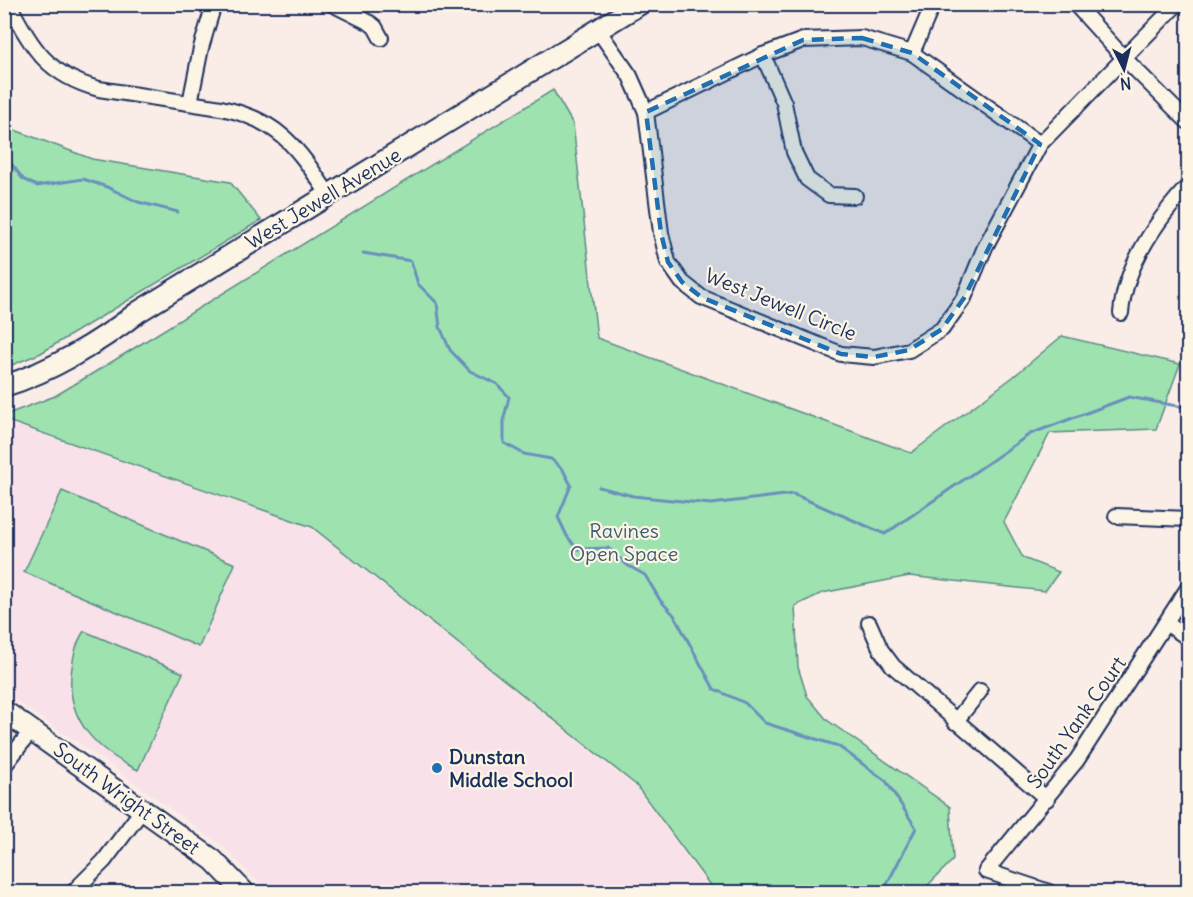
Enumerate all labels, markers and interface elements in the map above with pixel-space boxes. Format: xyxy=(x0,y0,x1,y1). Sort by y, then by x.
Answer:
north arrow xyxy=(1094,39,1154,99)
text: N xyxy=(1119,73,1132,94)
street label: West Jewell Avenue xyxy=(241,142,405,254)
street label: West Jewell Circle xyxy=(702,262,860,346)
park label: Ravines Open Space xyxy=(570,518,678,566)
street label: South Yank Court xyxy=(1021,651,1131,793)
street label: South Wright Street xyxy=(49,737,205,860)
place label: Dunstan Middle School xyxy=(449,744,573,792)
marker: Dunstan Middle School xyxy=(430,761,444,775)

